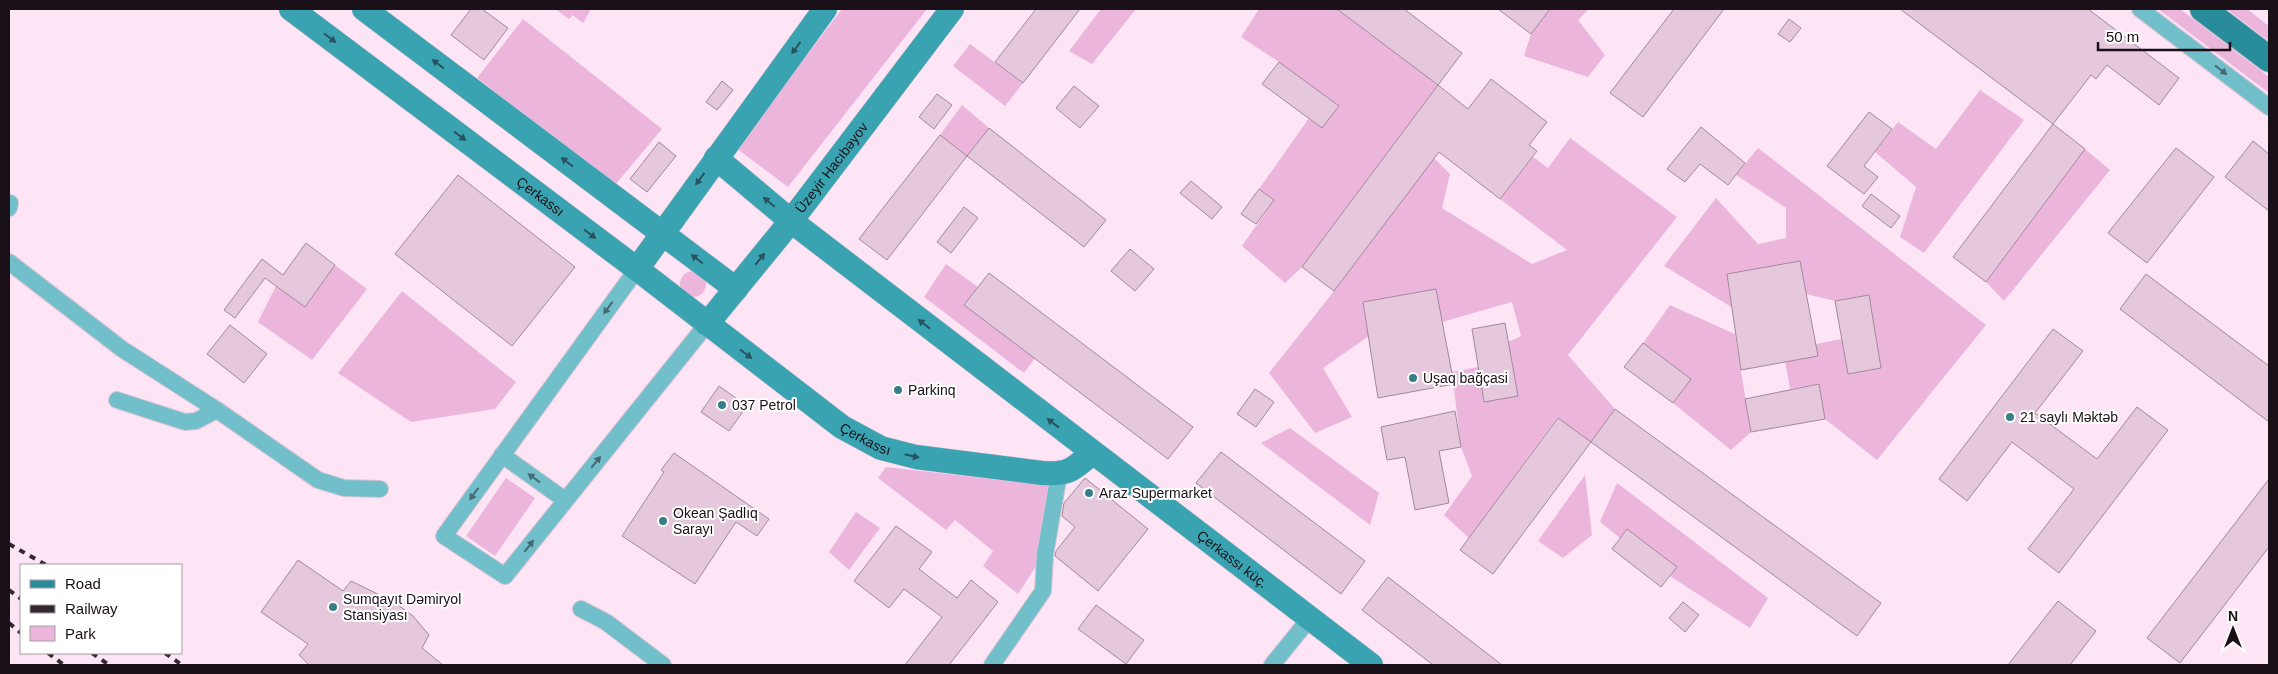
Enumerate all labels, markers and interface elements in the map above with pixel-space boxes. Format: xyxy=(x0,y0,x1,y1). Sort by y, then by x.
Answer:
scale bar xyxy=(2098,20,2230,52)
text: 50 m xyxy=(2106,28,2139,45)
one-way arrow xyxy=(323,33,337,43)
one-way arrow xyxy=(791,41,801,55)
one-way arrow xyxy=(431,59,445,69)
one-way arrow xyxy=(2214,64,2227,75)
street label: Üzeyir Hacıbəyov xyxy=(791,119,871,216)
one-way arrow xyxy=(453,131,467,141)
one-way arrow xyxy=(561,156,574,167)
one-way arrow xyxy=(695,172,705,186)
street label: Çerkassı xyxy=(514,173,567,219)
one-way arrow xyxy=(763,197,775,208)
one-way arrow xyxy=(583,228,596,239)
one-way arrow xyxy=(755,253,766,266)
one-way arrow xyxy=(691,254,704,265)
one-way arrow xyxy=(604,302,614,315)
one-way arrow xyxy=(918,318,931,329)
one-way arrow xyxy=(739,348,752,359)
place label: Uşaq bağçasi xyxy=(1423,370,1508,386)
marker: Uşaq bağçasi xyxy=(1407,372,1419,384)
place label: Parkinq xyxy=(908,382,955,398)
marker: Parkinq xyxy=(892,384,904,396)
place label: 037 Petrol xyxy=(732,397,796,413)
marker: 037 Petrol xyxy=(716,399,728,411)
place label: 21 saylı Məktəb xyxy=(2020,409,2118,425)
marker: 21 saylı Məktəb xyxy=(2004,411,2016,423)
one-way arrow xyxy=(1046,418,1060,428)
street label: Çerkassı xyxy=(837,419,892,458)
one-way arrow xyxy=(905,452,921,460)
one-way arrow xyxy=(590,456,601,469)
one-way arrow xyxy=(527,473,541,483)
place label: Araz Supermarket xyxy=(1099,485,1212,501)
marker: Araz Supermarket xyxy=(1083,487,1095,499)
one-way arrow xyxy=(469,488,479,501)
place label: Okean Şadlıq Sarayı xyxy=(673,505,758,537)
marker: Okean Şadlıq Sarayı xyxy=(657,515,669,527)
street label: Çerkassı küç. xyxy=(1194,527,1271,591)
one-way arrow xyxy=(524,539,534,552)
legend xyxy=(20,564,182,654)
text: Road xyxy=(65,575,101,592)
place label: Sumqayıt Dəmiryol Stansiyası xyxy=(343,591,461,623)
text: Railway xyxy=(65,600,118,617)
marker: Sumqayıt Dəmiryol Stansiyası xyxy=(327,601,339,613)
north arrow xyxy=(2208,604,2258,654)
text: N xyxy=(2228,608,2238,624)
text: Park xyxy=(65,625,96,642)

